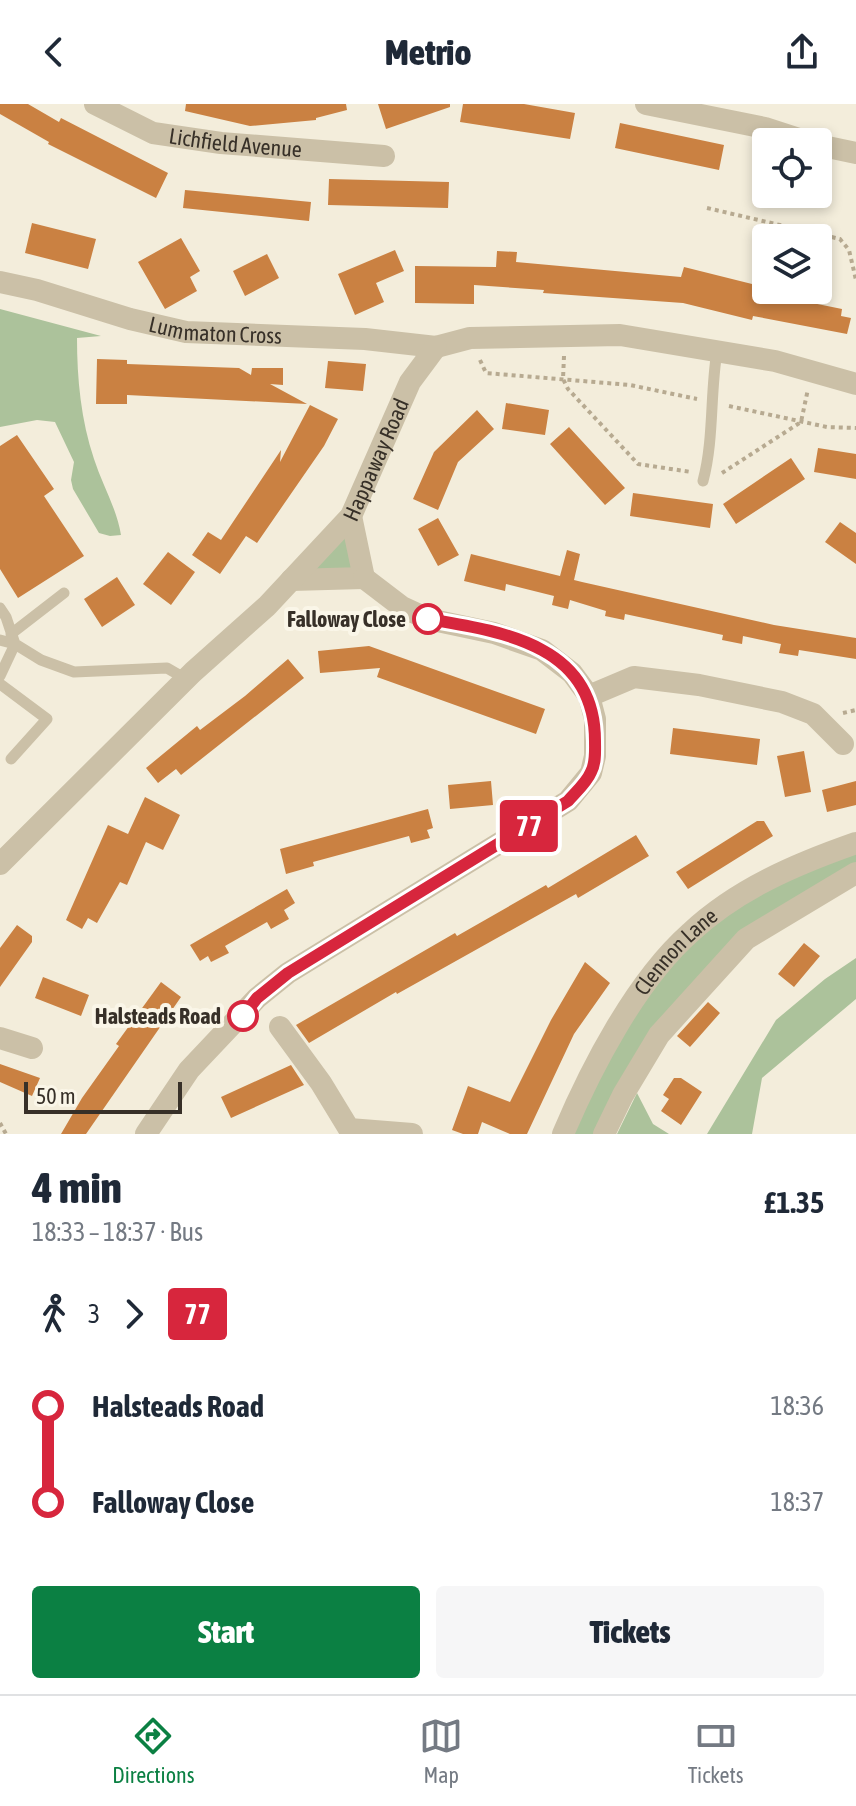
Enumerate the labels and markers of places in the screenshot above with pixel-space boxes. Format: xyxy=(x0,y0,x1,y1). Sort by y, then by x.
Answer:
marker: Falloway Close xyxy=(413,604,443,634)
place label: Falloway Close xyxy=(287,606,406,632)
marker: Halsteads Road xyxy=(228,1001,258,1031)
place label: Halsteads Road xyxy=(95,1003,221,1029)

